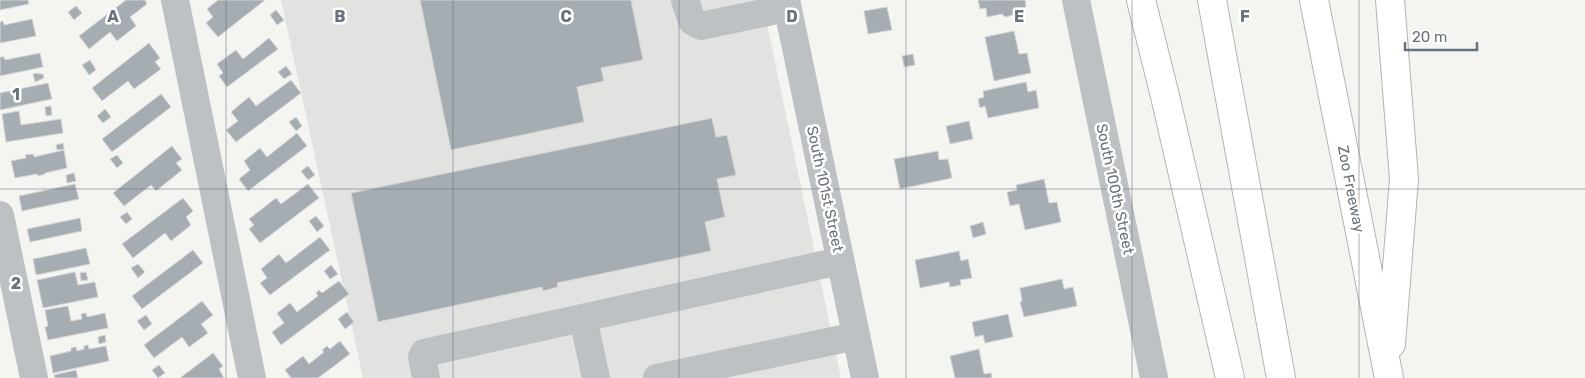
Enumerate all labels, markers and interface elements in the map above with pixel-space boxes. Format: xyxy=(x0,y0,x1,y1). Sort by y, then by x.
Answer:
text: A xyxy=(107,7,119,26)
text: B xyxy=(334,7,346,26)
text: C xyxy=(560,7,572,26)
text: D xyxy=(786,7,798,26)
text: E xyxy=(1014,7,1024,26)
text: F xyxy=(1240,7,1250,26)
scale bar xyxy=(1405,20,1478,52)
text: 20 m xyxy=(1412,28,1447,46)
text: 1 xyxy=(12,85,20,104)
street label: South 100th Street xyxy=(1092,122,1138,256)
street label: South 101st Street xyxy=(803,124,847,254)
street label: Zoo Freeway xyxy=(1334,144,1368,234)
text: 2 xyxy=(11,274,21,293)

